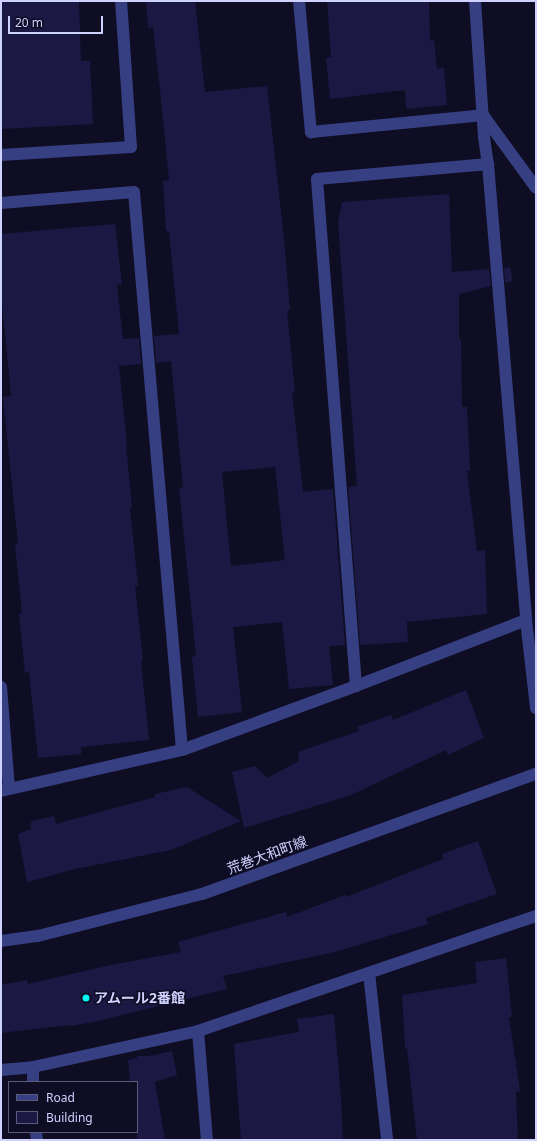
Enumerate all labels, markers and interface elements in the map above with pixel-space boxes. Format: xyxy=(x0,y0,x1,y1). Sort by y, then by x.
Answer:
scale bar xyxy=(10,8,105,34)
text: 20 m xyxy=(15,14,43,31)
street label: 荒巻大和町線 xyxy=(225,833,309,877)
place label: アムール2番館 xyxy=(94,990,186,1006)
marker: アムール2番館 xyxy=(81,993,91,1003)
legend xyxy=(8,1081,138,1133)
text: Road xyxy=(46,1089,75,1106)
text: Building xyxy=(46,1109,93,1126)

